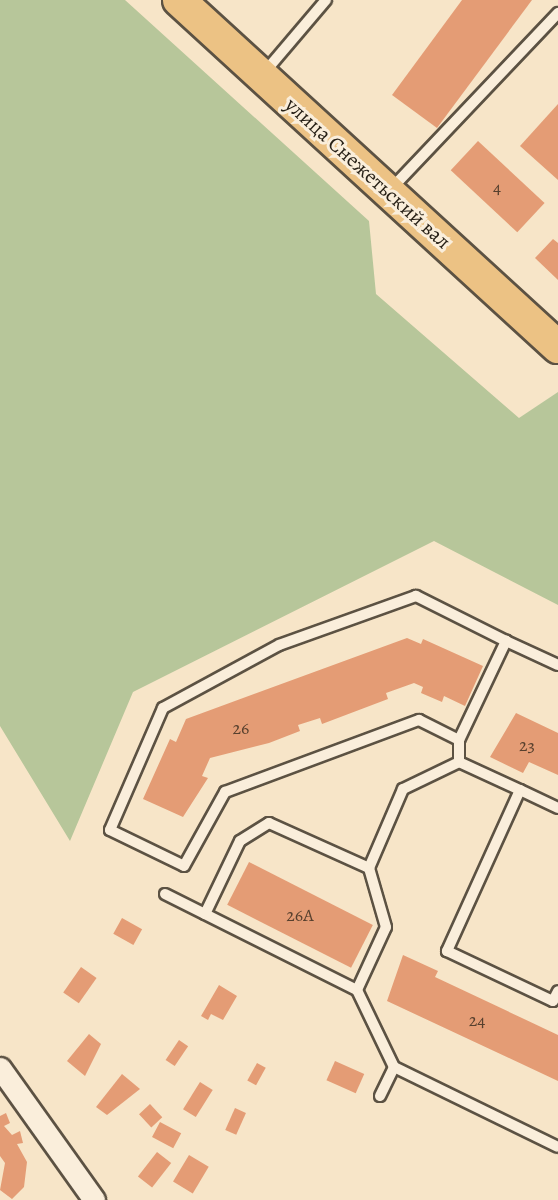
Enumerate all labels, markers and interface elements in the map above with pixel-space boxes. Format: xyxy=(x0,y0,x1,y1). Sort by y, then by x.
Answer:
street label: улица Снежетьский вал xyxy=(280,92,456,254)
house number: 4 xyxy=(493,176,501,198)
house number: 26 xyxy=(233,717,249,739)
house number: 23 xyxy=(519,734,535,756)
house number: 26А xyxy=(286,904,314,926)
house number: 24 xyxy=(469,1009,485,1031)

